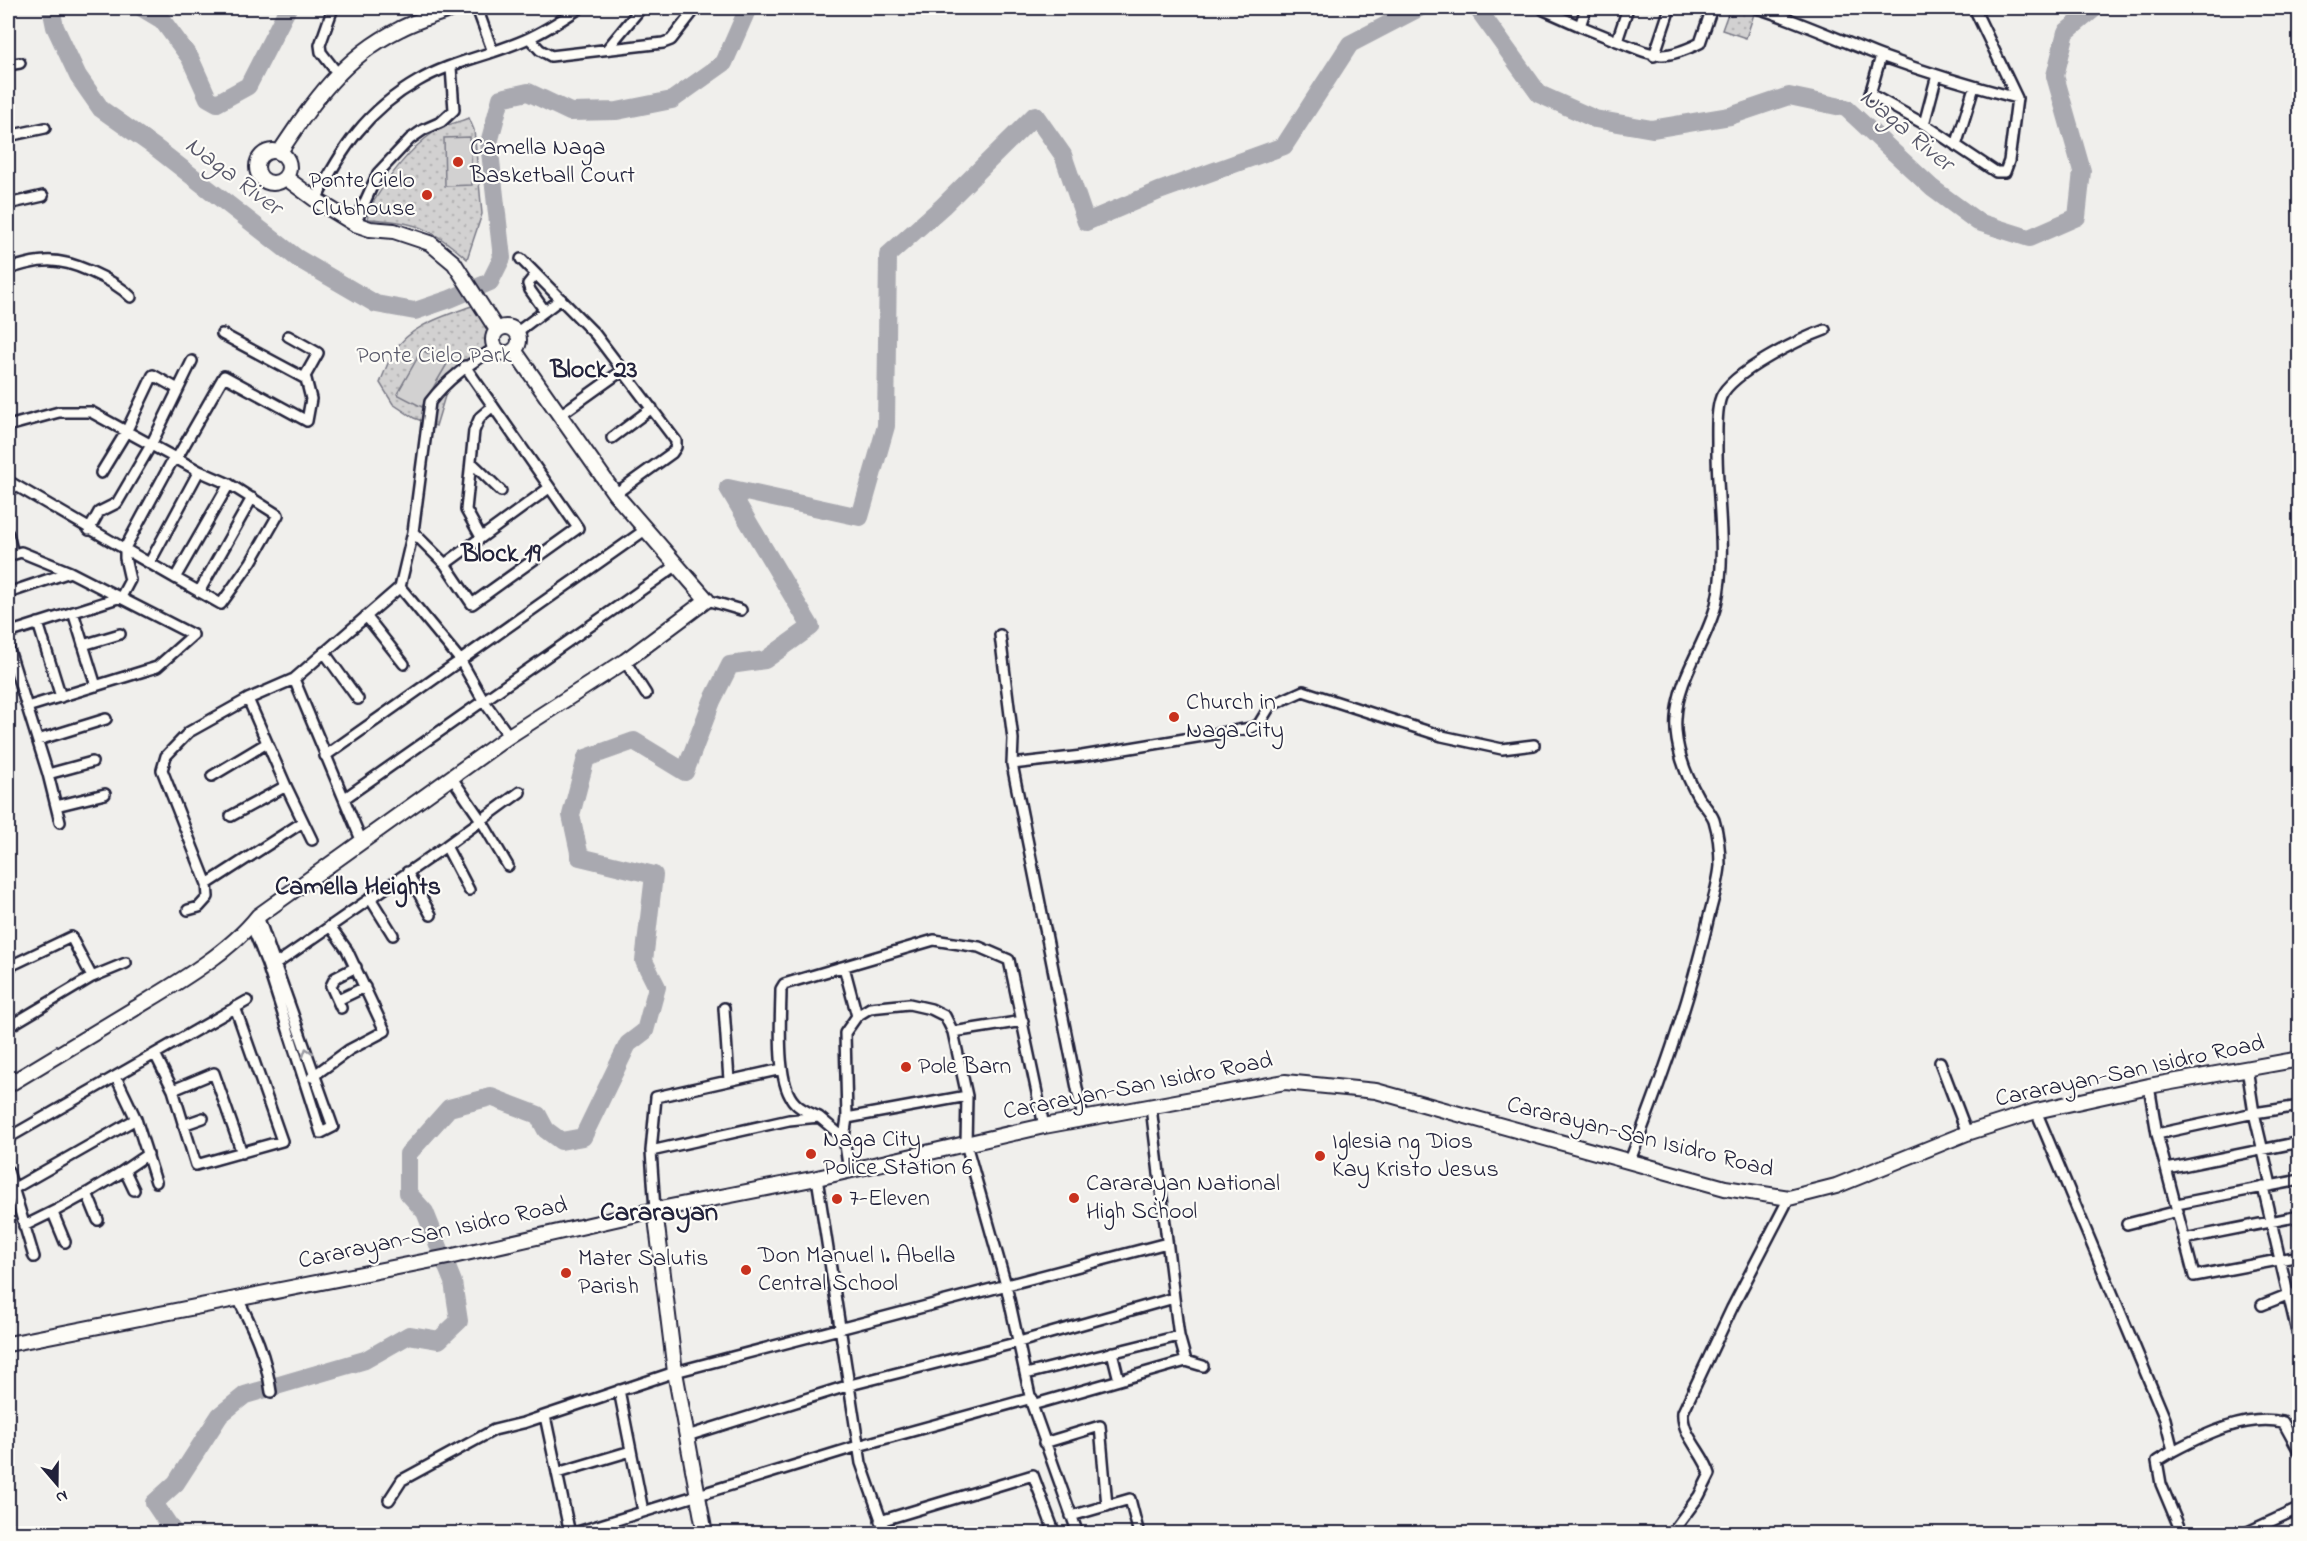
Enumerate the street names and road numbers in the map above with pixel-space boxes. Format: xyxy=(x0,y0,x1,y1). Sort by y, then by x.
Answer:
street label: Cararayan-San Isidro Road xyxy=(1992,1026,2268,1119)
street label: Cararayan-San Isidro Road xyxy=(1000,1044,1277,1131)
street label: Cararayan-San Isidro Road xyxy=(1503,1088,1778,1189)
street label: Cararayan-San Isidro Road xyxy=(295,1188,571,1281)

